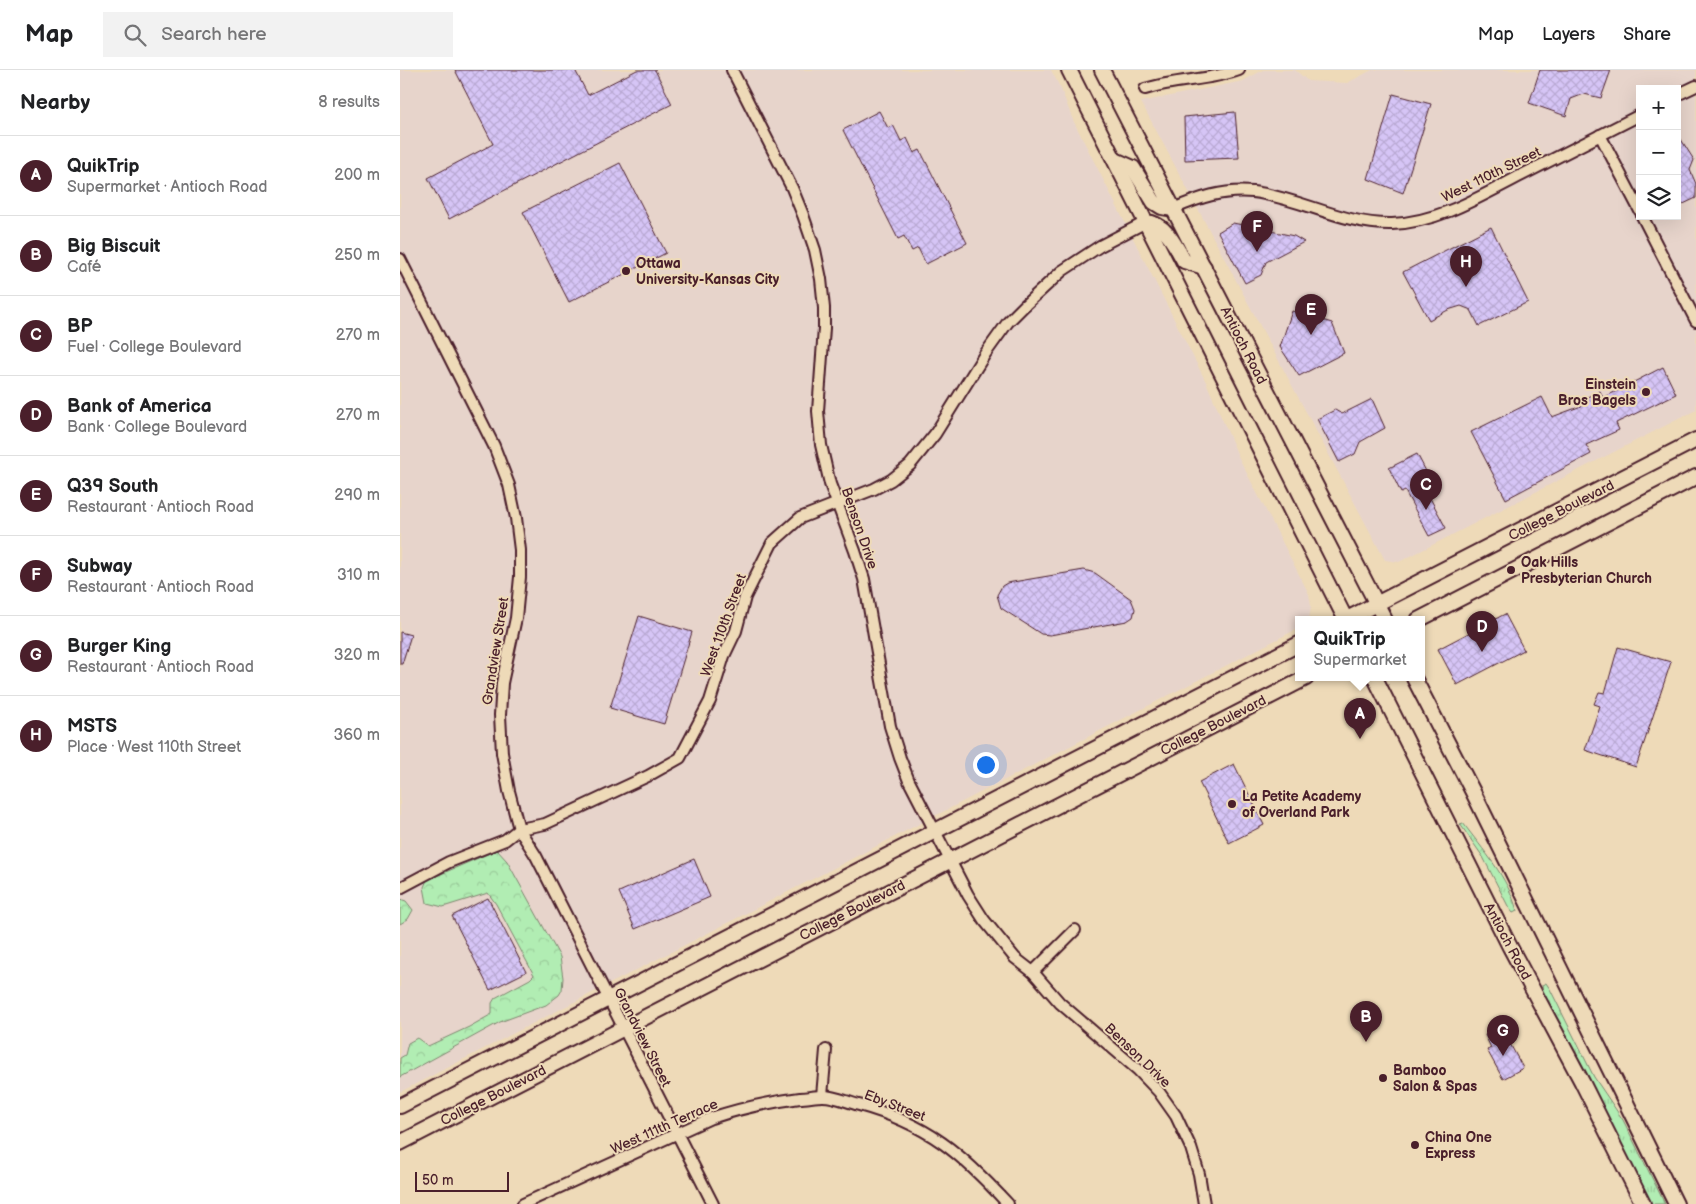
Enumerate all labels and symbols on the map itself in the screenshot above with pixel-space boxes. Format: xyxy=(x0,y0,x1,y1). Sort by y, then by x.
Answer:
street label: West 110th Street xyxy=(1439,143,1544,206)
pin: F xyxy=(1241,211,1273,252)
pin: H xyxy=(1450,246,1482,287)
place label: Ottawa University-Kansas City xyxy=(636,255,780,288)
marker: Ottawa University-Kansas City xyxy=(620,265,632,277)
pin: E xyxy=(1295,294,1327,335)
street label: Antioch Road xyxy=(1217,304,1270,387)
place label: Einstein Bros Bagels xyxy=(1558,376,1636,409)
marker: Einstein Bros Bagels xyxy=(1640,386,1652,398)
pin: C xyxy=(1410,469,1442,510)
street label: College Boulevard xyxy=(1506,476,1617,544)
street label: Benson Drive xyxy=(838,485,881,571)
place label: Oak Hills Presbyterian Church xyxy=(1521,554,1652,587)
marker: Oak Hills Presbyterian Church xyxy=(1505,564,1517,576)
street label: West 110th Street xyxy=(697,571,750,679)
street label: Grandview Street xyxy=(479,595,513,706)
pin: D xyxy=(1466,611,1498,652)
street label: College Boulevard xyxy=(1158,691,1269,759)
pin: A xyxy=(1344,698,1376,739)
your location xyxy=(973,752,999,778)
place label: La Petite Academy of Overland Park xyxy=(1242,788,1362,821)
marker: La Petite Academy of Overland Park xyxy=(1226,798,1238,810)
street label: College Boulevard xyxy=(797,876,908,944)
street label: Antioch Road xyxy=(1480,900,1535,983)
street label: Grandview Street xyxy=(610,985,675,1090)
pin: B xyxy=(1350,1001,1382,1042)
pin: G xyxy=(1487,1015,1519,1056)
street label: Benson Drive xyxy=(1101,1020,1174,1091)
street label: College Boulevard xyxy=(438,1061,549,1129)
place label: Bamboo Salon & Spas xyxy=(1393,1062,1477,1095)
marker: Bamboo Salon & Spas xyxy=(1377,1072,1389,1084)
street label: Eby Street xyxy=(862,1086,929,1125)
street label: West 111th Terrace xyxy=(608,1095,721,1158)
place label: China One Express xyxy=(1425,1129,1492,1162)
marker: China One Express xyxy=(1409,1139,1421,1151)
scale bar xyxy=(415,1169,509,1192)

